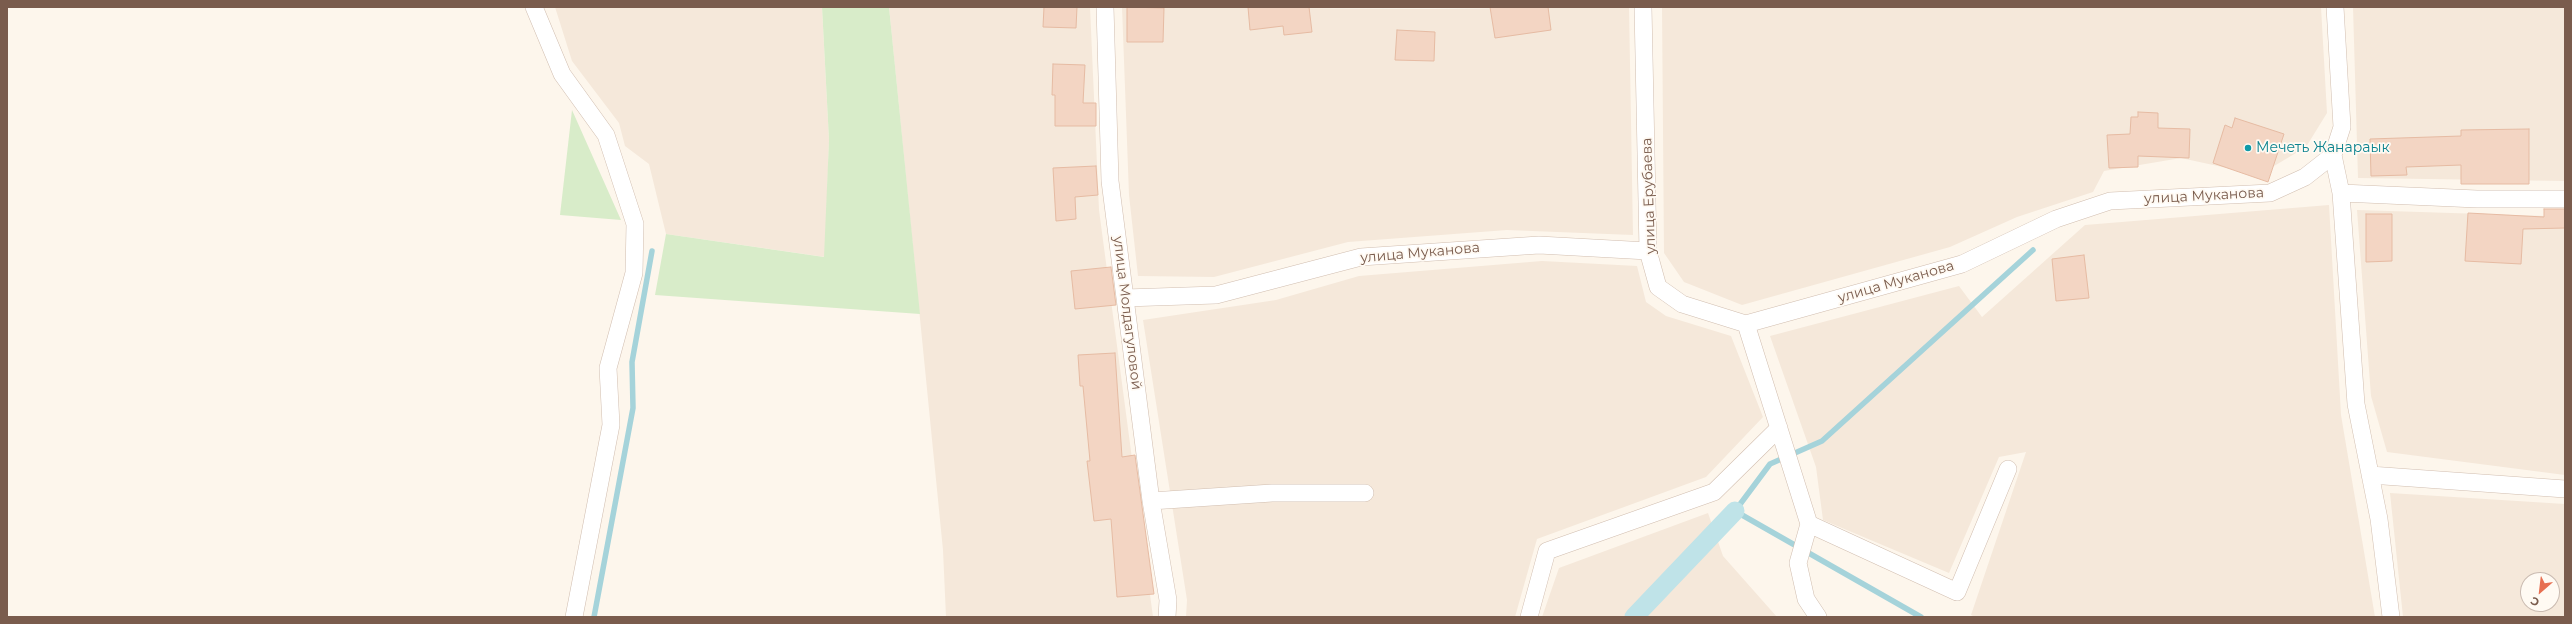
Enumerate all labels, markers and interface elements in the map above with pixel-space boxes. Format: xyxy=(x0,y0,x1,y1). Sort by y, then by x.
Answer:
street label: улица Ерубаева xyxy=(1639,138,1659,254)
place label: Мечеть Жанараык xyxy=(2256,140,2390,156)
marker: Мечеть Жанараык xyxy=(2243,143,2253,153)
street label: улица Муканова xyxy=(2144,184,2264,208)
street label: улица Молдагуловой xyxy=(1109,235,1145,391)
street label: улица Муканова xyxy=(1360,239,1480,267)
street label: улица Муканова xyxy=(1836,257,1956,307)
north arrow xyxy=(2520,572,2560,612)
text: С xyxy=(2528,594,2542,610)

